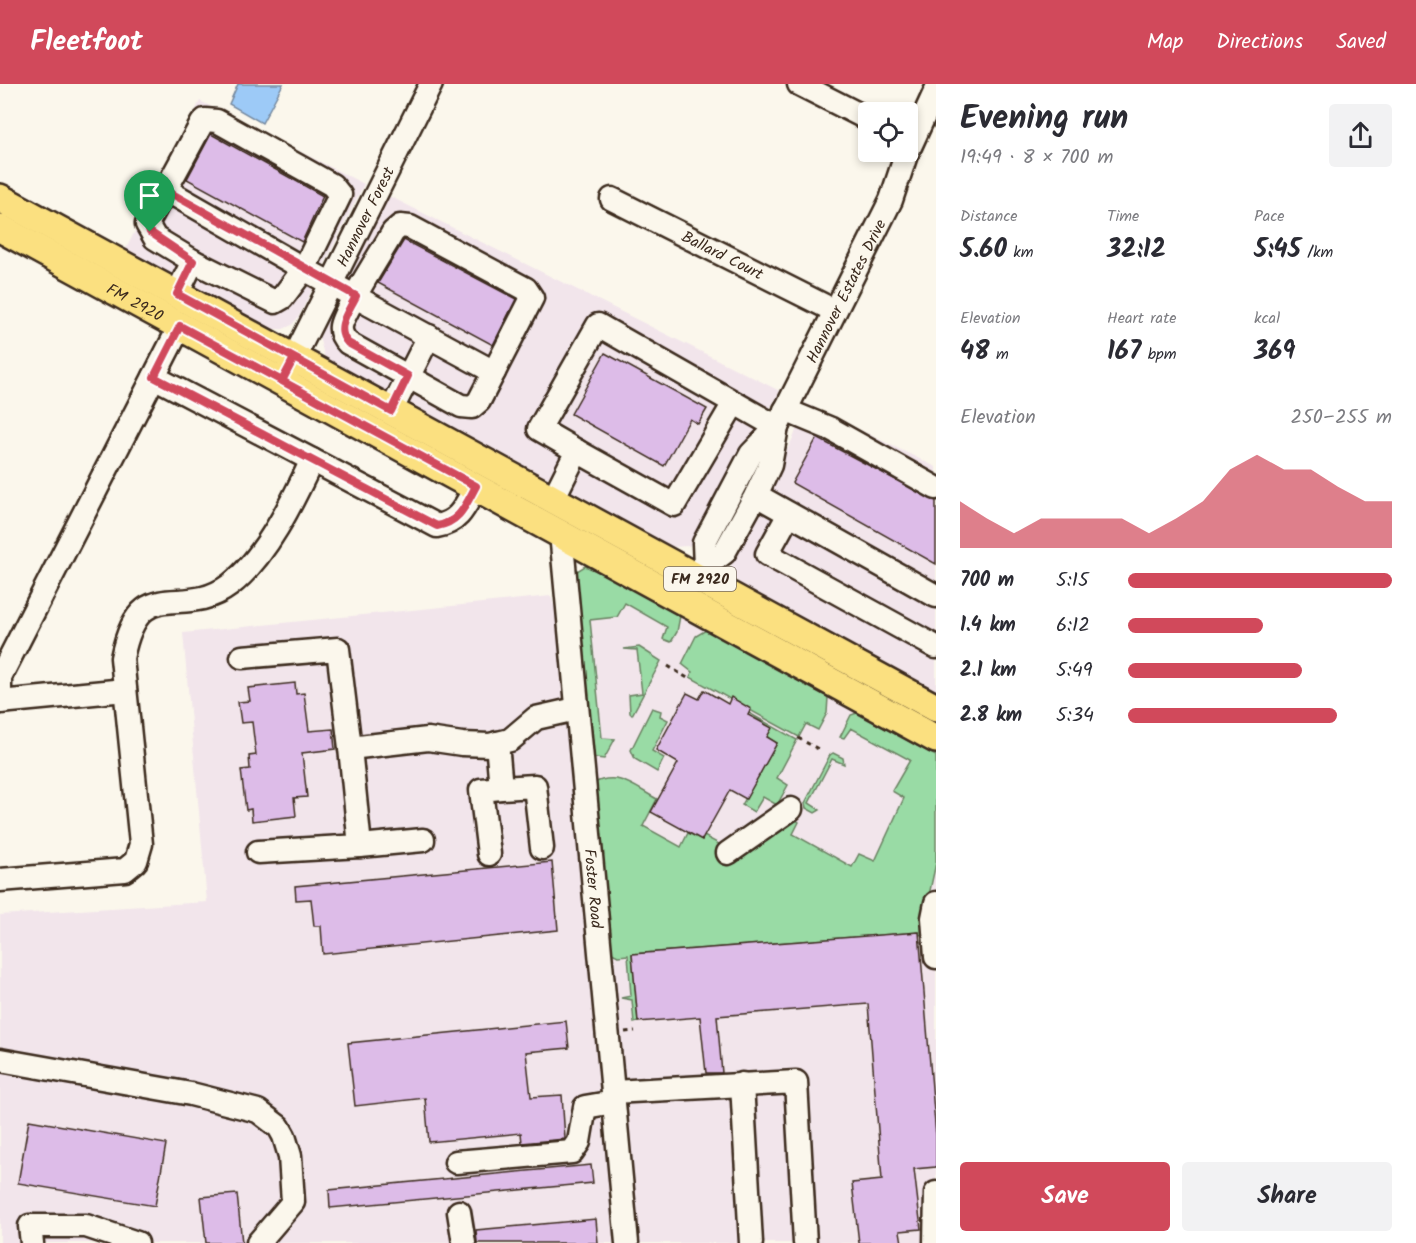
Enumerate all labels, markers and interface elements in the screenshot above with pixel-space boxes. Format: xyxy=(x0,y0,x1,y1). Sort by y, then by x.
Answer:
text: Fleetfoot xyxy=(30,20,143,65)
text: Map xyxy=(1147,26,1183,59)
text: Directions xyxy=(1216,26,1303,59)
text: Saved xyxy=(1336,26,1386,59)
text: Evening run xyxy=(960,93,1128,146)
map controls xyxy=(858,102,918,162)
button: locate xyxy=(858,102,918,162)
button: share xyxy=(1329,104,1392,167)
text: 19:49 · 8 × 700 m xyxy=(960,142,1114,174)
street label: Hannover Forest xyxy=(331,162,402,272)
pin xyxy=(124,170,175,232)
icon: arrive xyxy=(133,179,166,212)
text: Distance xyxy=(960,204,1018,229)
text: Time xyxy=(1107,204,1139,229)
text: Pace xyxy=(1254,204,1285,229)
street label: Hannover Estates Drive xyxy=(800,215,893,368)
street label: Ballard Court xyxy=(677,225,768,287)
text: 5.60 xyxy=(960,229,1007,271)
text: 32:12 xyxy=(1107,229,1166,271)
text: 5:45 xyxy=(1254,229,1301,271)
text: km xyxy=(1007,240,1033,265)
text: /km xyxy=(1301,240,1333,265)
street label: FM 2920 xyxy=(101,277,168,329)
text: Elevation xyxy=(960,306,1021,331)
text: Heart rate xyxy=(1107,306,1177,331)
text: kcal xyxy=(1254,306,1280,331)
text: 48 xyxy=(960,331,990,373)
text: 167 xyxy=(1107,331,1141,373)
text: 369 xyxy=(1254,331,1295,373)
text: m xyxy=(990,342,1009,367)
text: bpm xyxy=(1141,342,1176,367)
text: Elevation xyxy=(960,402,1036,434)
text: 250–255 m xyxy=(1290,402,1392,434)
text: 700 m xyxy=(960,565,1014,597)
text: 5:15 xyxy=(1056,565,1089,597)
road number: FM 2920 xyxy=(664,567,736,591)
text: 1.4 km xyxy=(960,610,1016,642)
text: 6:12 xyxy=(1056,610,1090,642)
text: 2.1 km xyxy=(960,655,1016,687)
text: 5:49 xyxy=(1056,655,1092,687)
text: 2.8 km xyxy=(960,700,1022,732)
text: 5:34 xyxy=(1056,700,1094,732)
street label: Foster Road xyxy=(576,848,609,930)
button: Save xyxy=(960,1162,1170,1231)
button: Share xyxy=(1182,1162,1392,1231)

